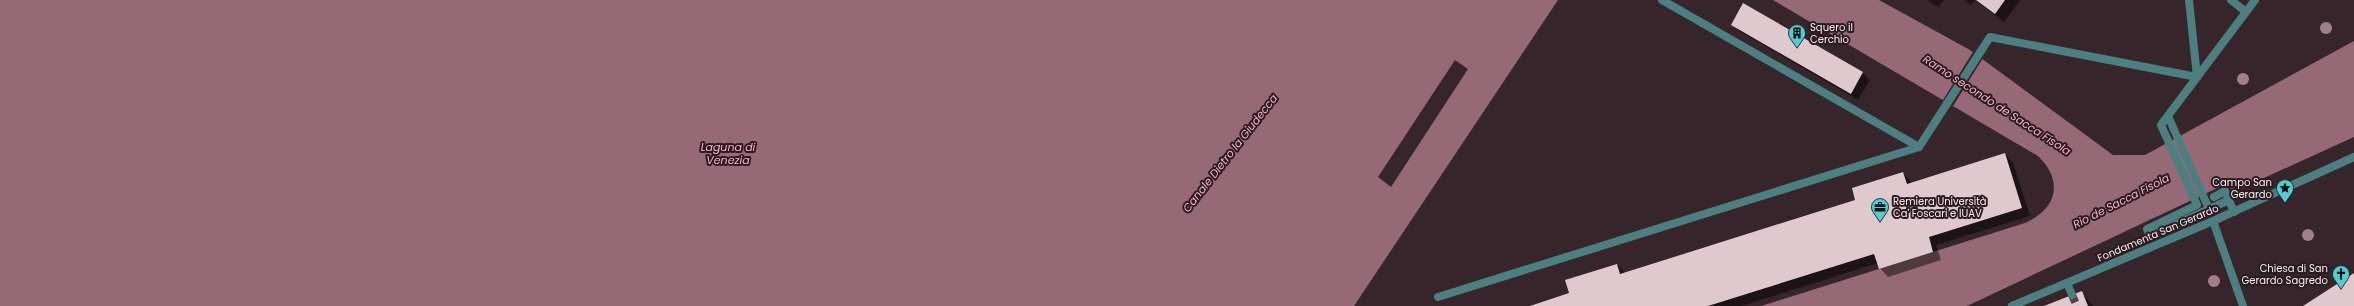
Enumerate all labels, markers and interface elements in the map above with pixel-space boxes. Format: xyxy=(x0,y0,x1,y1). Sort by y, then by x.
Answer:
place label: Squero il Cerchio xyxy=(1810,20,1853,47)
building icon: Squero il Cerchio xyxy=(1787,23,1807,48)
water label: Ramo secondo de Sacca Fisola xyxy=(1920,51,2075,159)
water label: Canale Dietro la Giudecca xyxy=(1179,90,1281,215)
water label: Laguna di Venezia xyxy=(701,139,756,168)
water label: Rio de Sacca Fisola xyxy=(2070,169,2173,232)
place label: Campo San Gerardo xyxy=(2212,175,2272,202)
place icon: Campo San Gerardo xyxy=(2275,178,2295,203)
place label: Remiera Università Ca' Foscari e IUAV xyxy=(1893,194,1987,221)
office icon: Remiera Università Ca' Foscari e IUAV xyxy=(1870,197,1890,222)
street label: Fondamenta San Gerardo xyxy=(2095,201,2221,265)
place label: Chiesa di San Gerardo Sagredo xyxy=(2241,261,2328,288)
church icon: Chiesa di San Gerardo Sagredo xyxy=(2331,264,2351,289)

